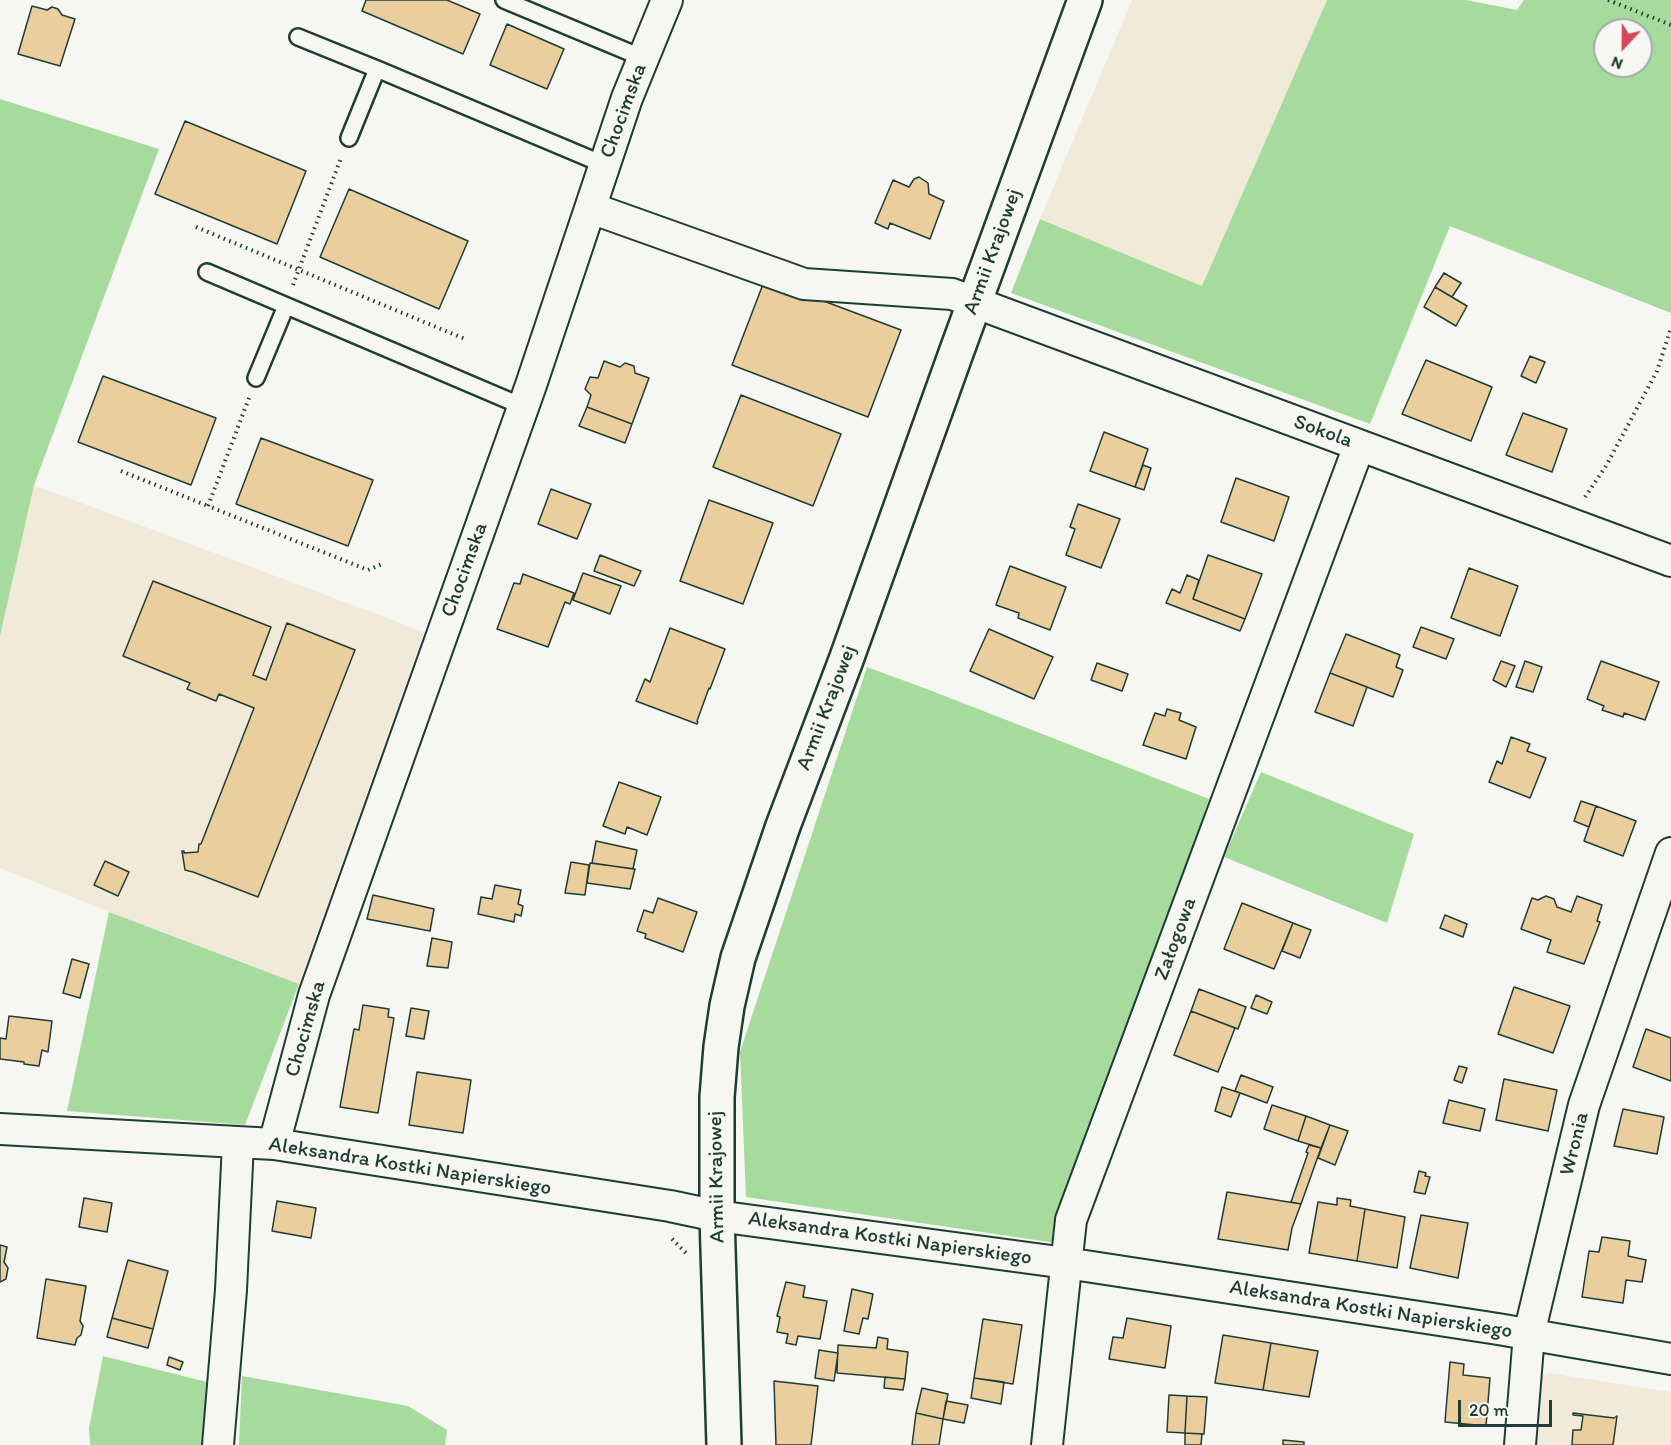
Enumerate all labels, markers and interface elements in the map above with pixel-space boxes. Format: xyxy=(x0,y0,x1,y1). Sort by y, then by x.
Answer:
north arrow xyxy=(1593,18,1653,78)
text: N xyxy=(1608,52,1625,74)
street label: Chocimska xyxy=(595,60,653,162)
street label: Armii Krajowej xyxy=(959,186,1027,318)
street label: Sokola xyxy=(1290,410,1356,454)
street label: Chocimska xyxy=(436,519,494,621)
street label: Armii Krajowej xyxy=(792,642,862,774)
street label: Załogowa xyxy=(1149,894,1203,984)
street label: Chocimska xyxy=(280,978,332,1080)
street label: Wronia xyxy=(1555,1110,1595,1178)
street label: Armii Krajowej xyxy=(703,1111,731,1243)
street label: Aleksandra Kostki Napierskiego xyxy=(267,1132,553,1202)
street label: Aleksandra Kostki Napierskiego xyxy=(747,1207,1033,1271)
street label: Aleksandra Kostki Napierskiego xyxy=(1228,1275,1514,1345)
scale bar xyxy=(1461,1388,1556,1426)
text: 20 m xyxy=(1469,1399,1509,1421)

